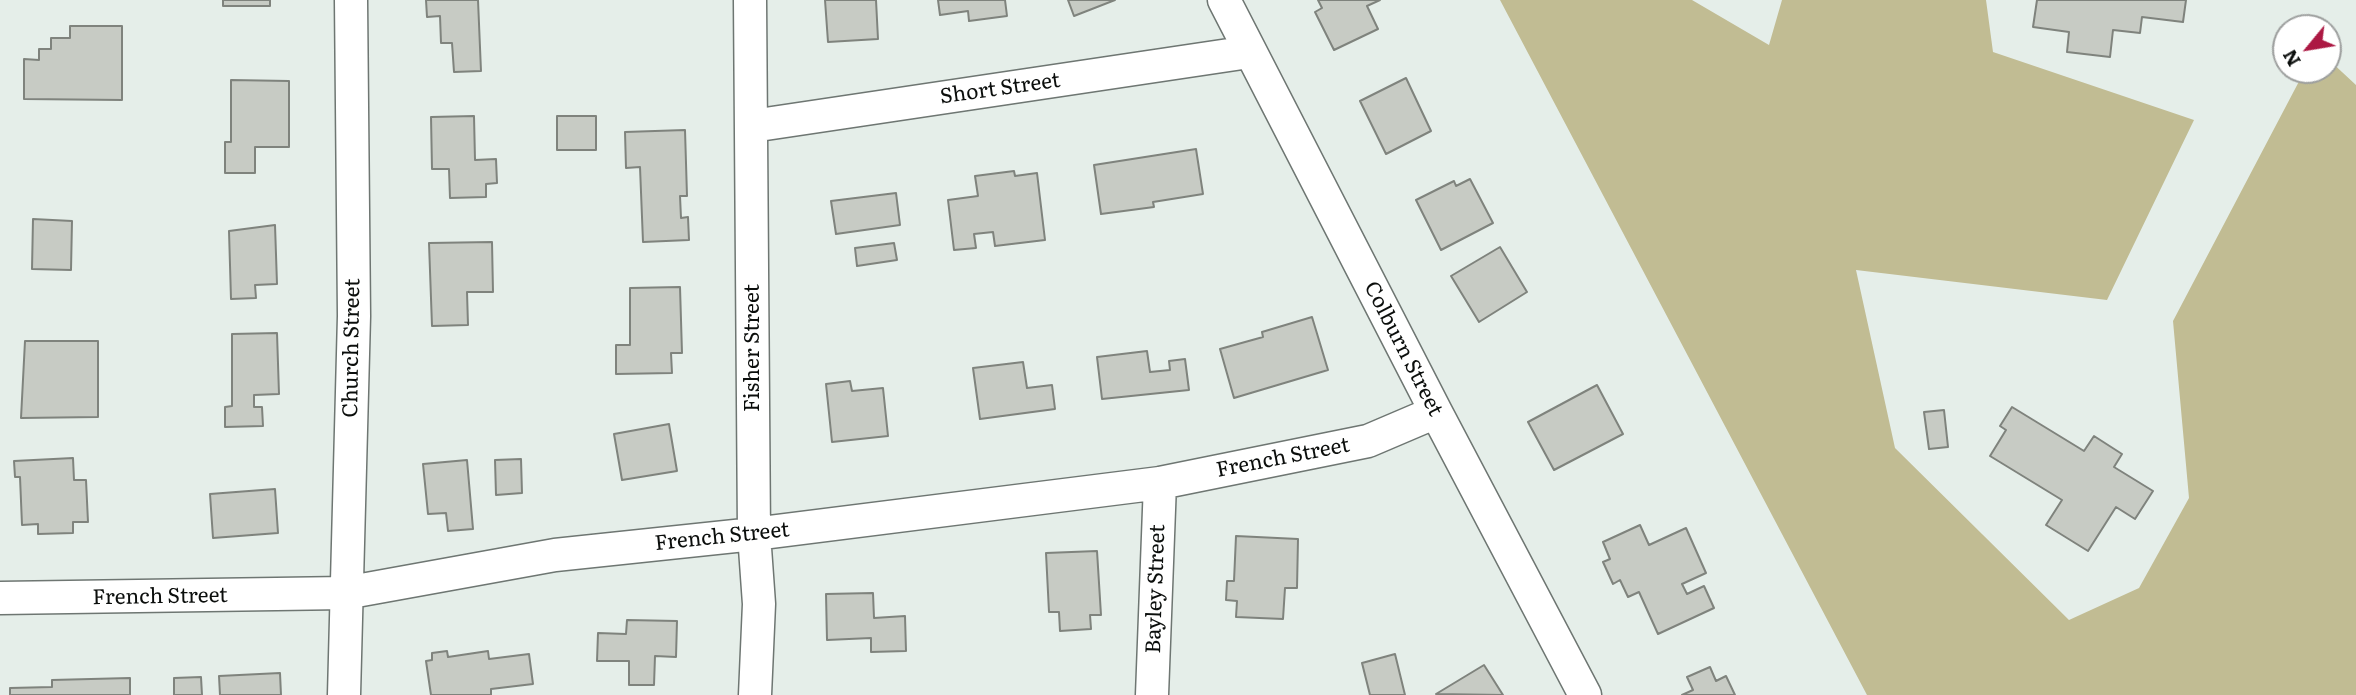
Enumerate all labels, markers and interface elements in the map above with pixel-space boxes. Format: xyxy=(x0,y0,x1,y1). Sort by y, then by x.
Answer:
north arrow xyxy=(2272,14,2342,84)
text: N xyxy=(2274,45,2307,72)
street label: Short Street xyxy=(938,68,1062,110)
street label: Colburn Street xyxy=(1358,277,1448,421)
street label: Church Street xyxy=(338,278,366,418)
street label: Fisher Street xyxy=(740,284,766,412)
street label: French Street xyxy=(1214,433,1352,483)
street label: French Street xyxy=(653,517,791,557)
street label: Bayley Street xyxy=(1141,524,1171,654)
street label: French Street xyxy=(92,583,228,611)

